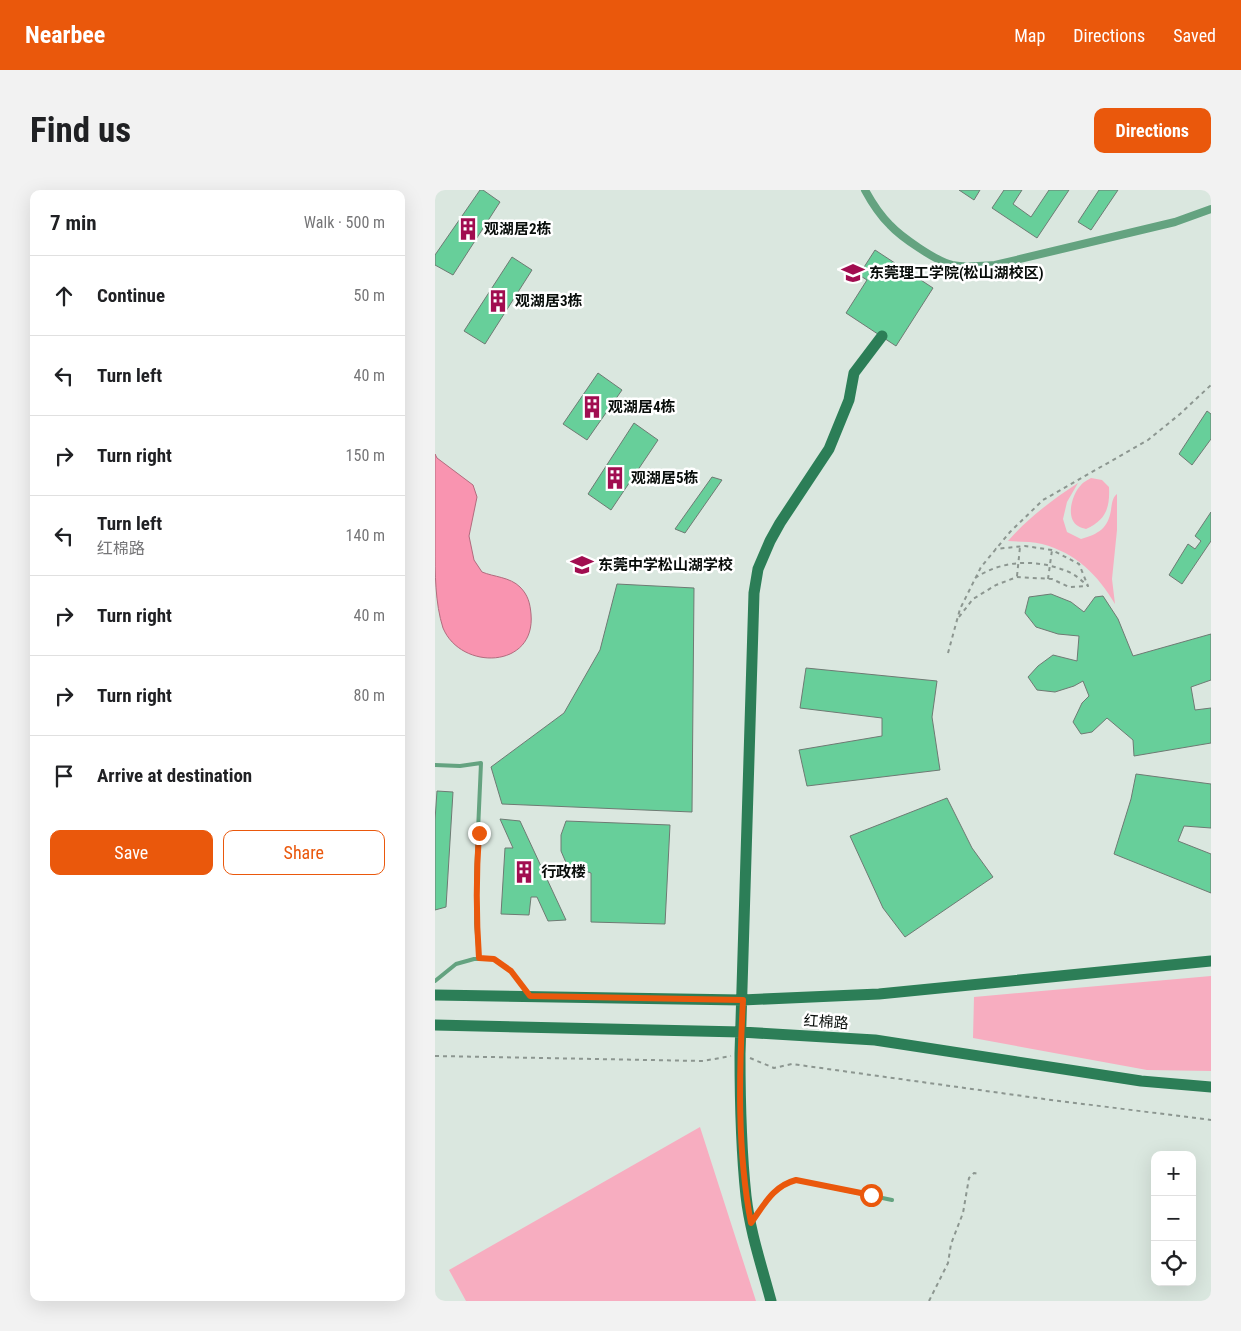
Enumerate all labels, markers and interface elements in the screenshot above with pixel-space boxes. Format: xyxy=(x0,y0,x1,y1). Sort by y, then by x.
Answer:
text: Nearbee xyxy=(25,21,105,49)
text: Map xyxy=(1014,25,1045,46)
text: Directions xyxy=(1073,25,1145,46)
text: Saved xyxy=(1173,25,1216,46)
button: Directions xyxy=(1094,108,1211,153)
text: Find us xyxy=(30,110,131,151)
text: 7 min xyxy=(50,211,97,235)
text: Walk · 500 m xyxy=(304,213,385,232)
building icon: 观湖居2栋 xyxy=(455,216,481,242)
place label: 观湖居2栋 xyxy=(484,220,552,238)
school or university icon: 东莞理工学院(松山湖校区) xyxy=(840,260,866,286)
place label: 东莞理工学院(松山湖校区) xyxy=(869,264,1044,282)
icon: ahead xyxy=(50,282,78,310)
text: Continue xyxy=(97,284,165,307)
text: 50 m xyxy=(353,286,385,305)
building icon: 观湖居3栋 xyxy=(485,288,511,314)
place label: 观湖居3栋 xyxy=(515,292,583,310)
icon: left xyxy=(50,362,78,390)
text: Turn left xyxy=(97,364,162,387)
text: 40 m xyxy=(353,366,385,385)
building icon: 观湖居4栋 xyxy=(579,394,605,420)
place label: 观湖居4栋 xyxy=(608,398,676,416)
icon: right xyxy=(50,442,78,470)
text: Turn right xyxy=(97,444,172,467)
text: 150 m xyxy=(346,446,385,465)
building icon: 观湖居5栋 xyxy=(602,465,628,491)
place label: 观湖居5栋 xyxy=(631,469,699,487)
text: Turn left xyxy=(97,512,162,535)
icon: left xyxy=(50,522,78,550)
text: 140 m xyxy=(346,526,385,545)
text: 红棉路 xyxy=(97,539,145,558)
school or university icon: 东莞中学松山湖学校 xyxy=(569,552,595,578)
place label: 东莞中学松山湖学校 xyxy=(598,556,733,574)
icon: right xyxy=(50,602,78,630)
text: Turn right xyxy=(97,604,172,627)
text: 40 m xyxy=(353,606,385,625)
icon: right xyxy=(50,682,78,710)
text: Turn right xyxy=(97,684,172,707)
text: 80 m xyxy=(353,686,385,705)
icon: arrive xyxy=(50,762,78,790)
text: Arrive at destination xyxy=(97,764,252,787)
route end xyxy=(468,822,491,845)
button: Save xyxy=(50,830,213,875)
button: Share xyxy=(223,830,385,875)
building icon: 行政楼 xyxy=(511,859,537,885)
place label: 行政楼 xyxy=(541,863,586,881)
street label: 红棉路 xyxy=(803,1011,849,1033)
map controls xyxy=(1151,1151,1196,1286)
button: + xyxy=(1151,1151,1196,1196)
route start xyxy=(860,1184,883,1207)
button: − xyxy=(1151,1196,1196,1241)
button: locate xyxy=(1151,1241,1196,1286)

